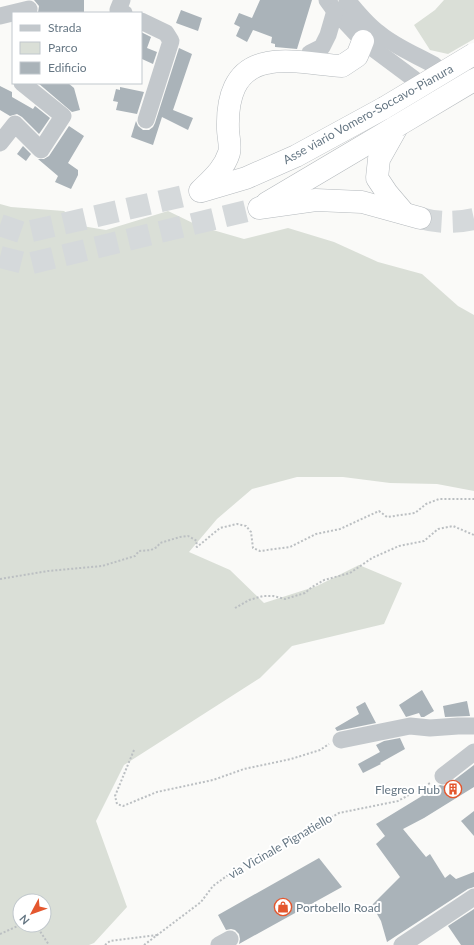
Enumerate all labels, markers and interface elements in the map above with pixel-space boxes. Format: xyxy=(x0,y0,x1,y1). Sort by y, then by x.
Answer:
legend xyxy=(12,12,142,84)
text: Strada xyxy=(48,20,81,35)
text: Parco xyxy=(48,40,78,55)
text: Edificio xyxy=(48,60,87,75)
street label: Asse viario Vomero-Soccavo-Pianura xyxy=(280,61,456,167)
building icon: Flegreo Hub xyxy=(443,779,463,799)
place label: Flegreo Hub xyxy=(375,782,440,797)
street label: via Vicinale Pignatiello xyxy=(225,810,335,882)
north arrow xyxy=(12,893,52,933)
shop icon: Portobello Road xyxy=(273,897,293,917)
place label: Portobello Road xyxy=(296,900,380,915)
text: N xyxy=(16,912,32,927)

